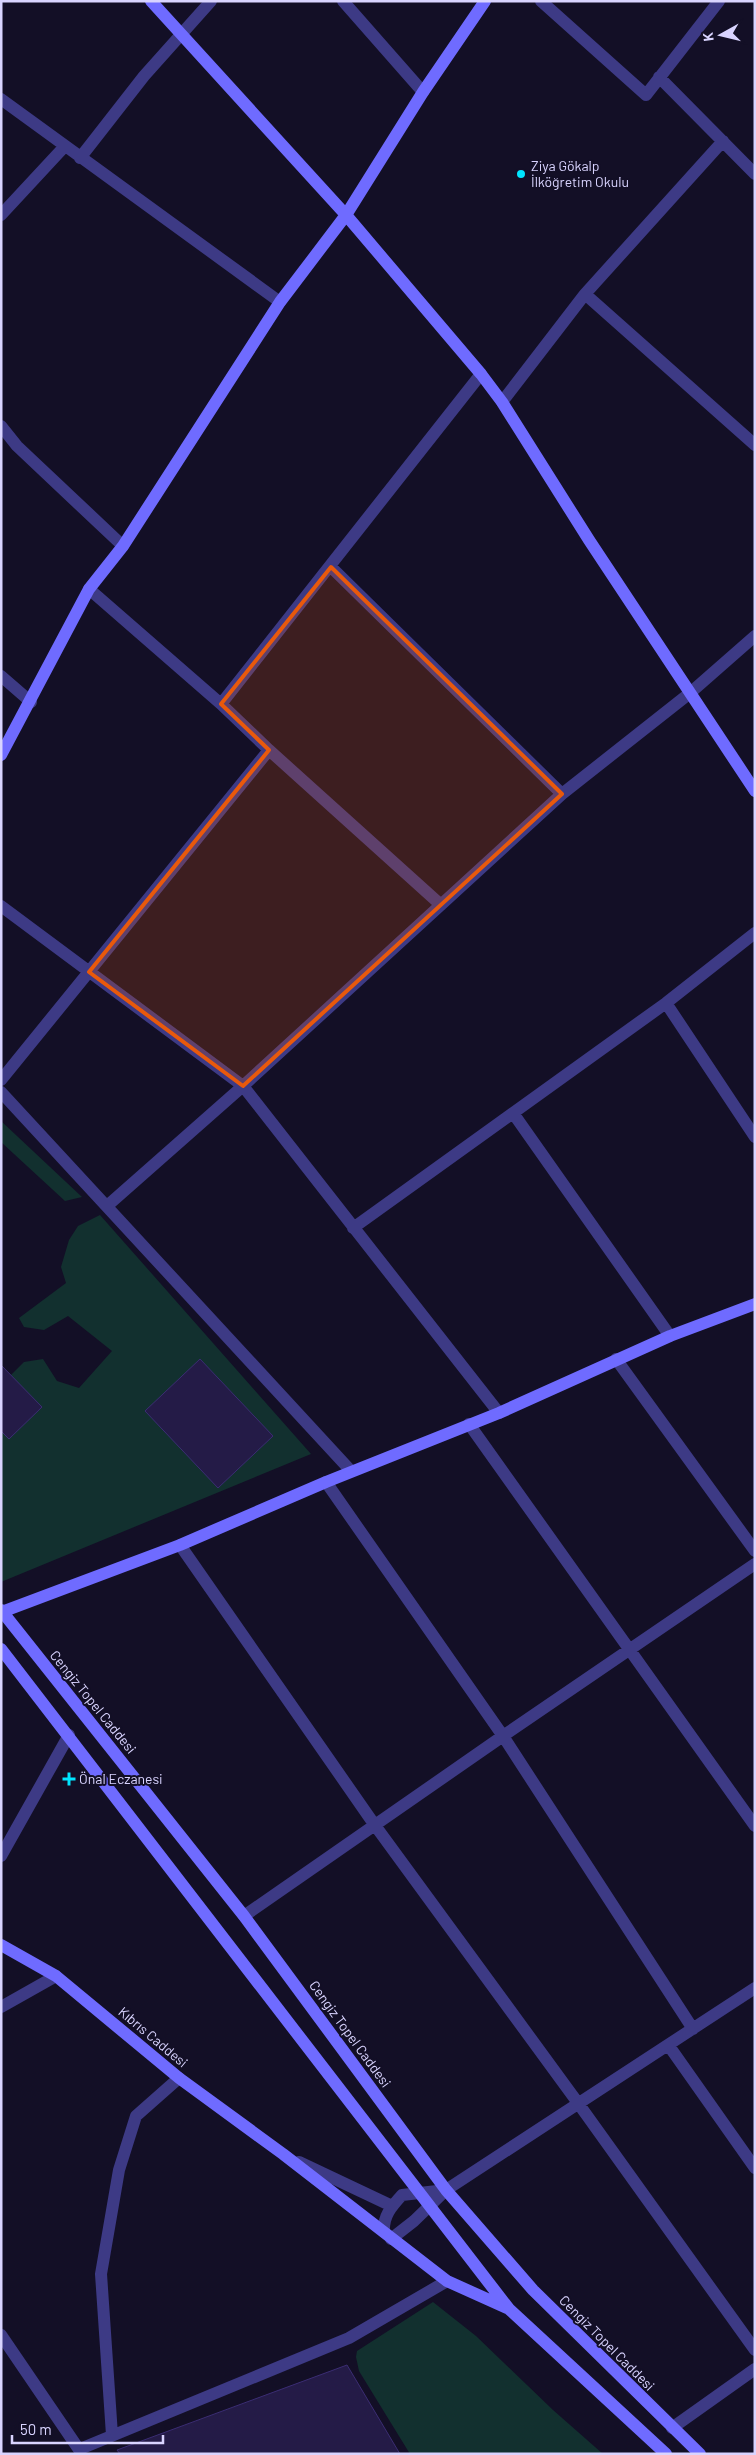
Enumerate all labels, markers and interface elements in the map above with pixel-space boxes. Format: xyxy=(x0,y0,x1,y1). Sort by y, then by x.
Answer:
north arrow xyxy=(696,10,746,60)
text: K xyxy=(699,31,717,42)
place label: Ziya Gökalp İlköğretim Okulu xyxy=(531,157,629,190)
marker: Ziya Gökalp İlköğretim Okulu xyxy=(515,168,527,180)
street label: Cengiz Topel Caddesi xyxy=(47,1647,140,1757)
place label: Önal Eczanesi xyxy=(79,1770,163,1787)
marker: Önal Eczanesi xyxy=(63,1773,75,1785)
street label: Cengiz Topel Caddesi xyxy=(306,1977,395,2090)
street label: Kıbrıs Caddesi xyxy=(115,2003,191,2071)
street label: Cengiz Topel Caddesi xyxy=(556,2291,659,2394)
scale bar xyxy=(12,2412,164,2444)
text: 50 m xyxy=(20,2420,52,2438)

